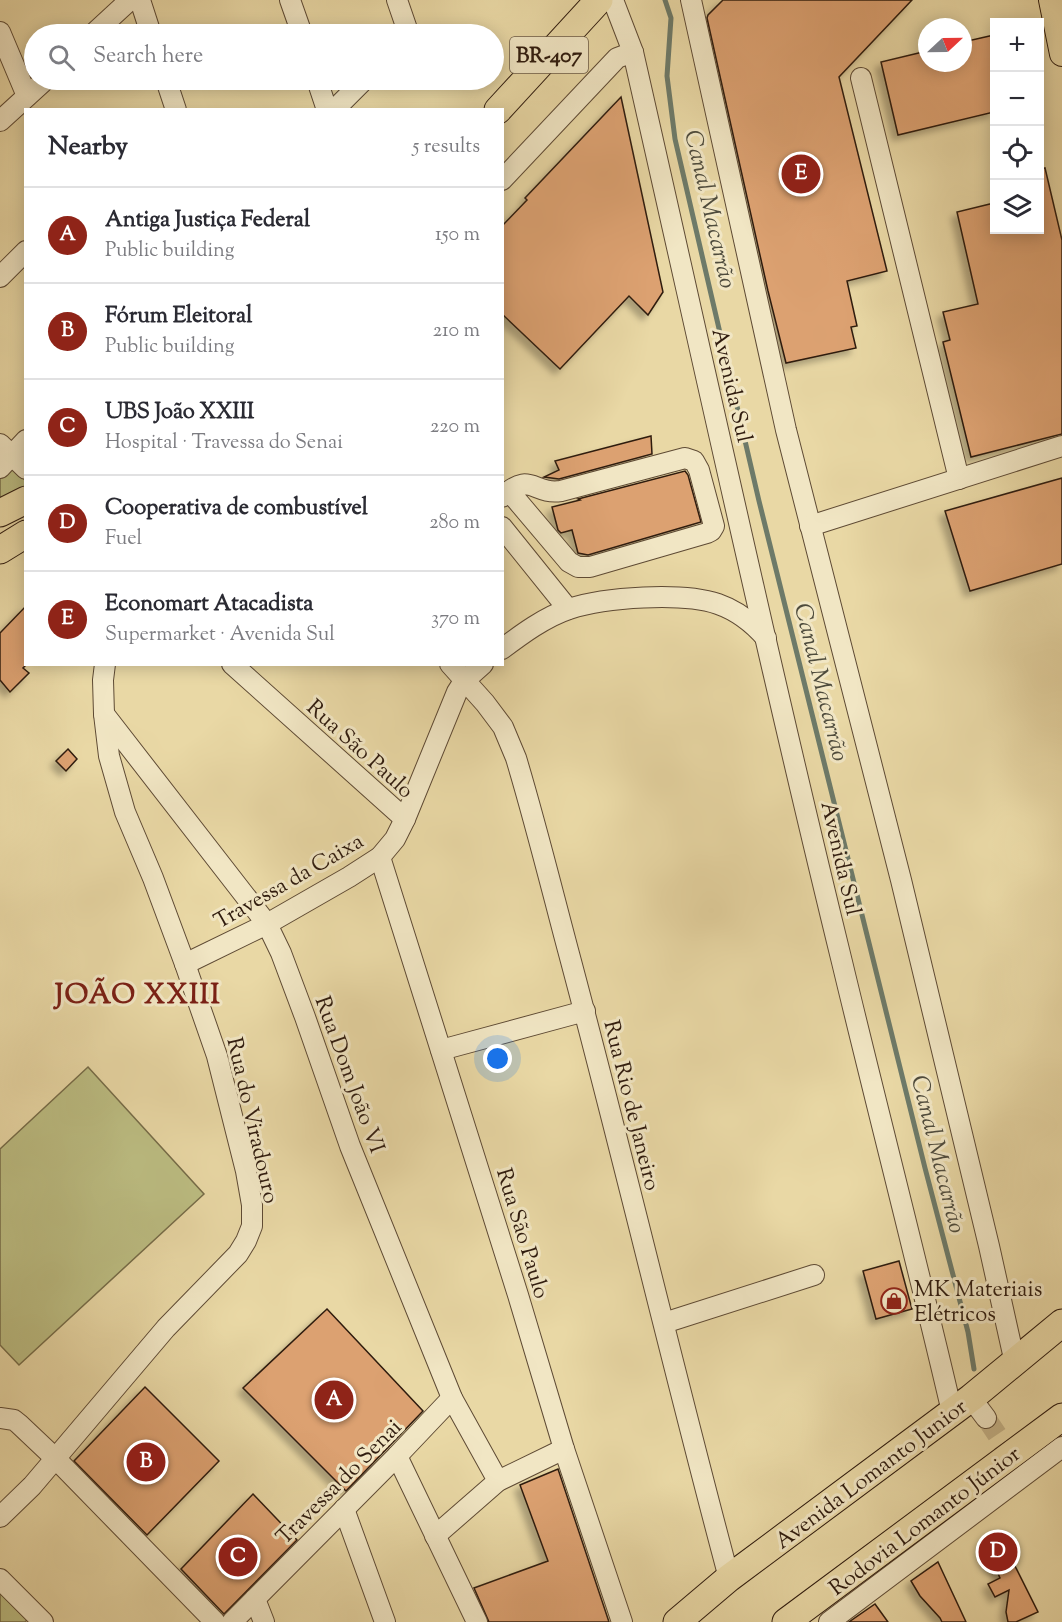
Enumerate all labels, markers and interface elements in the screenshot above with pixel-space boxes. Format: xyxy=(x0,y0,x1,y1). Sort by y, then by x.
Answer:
north arrow xyxy=(918,18,972,72)
map controls xyxy=(990,18,1044,234)
button: + xyxy=(990,18,1044,72)
search box xyxy=(24,24,504,90)
road number: BR-407 xyxy=(510,37,588,73)
icon: search xyxy=(45,41,78,74)
text: Search here xyxy=(93,41,203,73)
button: − xyxy=(990,72,1044,126)
button: locate xyxy=(990,126,1044,180)
water label: Canal Macarrão xyxy=(674,127,744,292)
text: Nearby xyxy=(48,129,128,166)
text: 5 results xyxy=(413,133,480,162)
pin: E xyxy=(782,152,820,196)
button: layers xyxy=(990,180,1044,234)
text: Antiga Justiça Federal xyxy=(105,205,310,237)
text: A xyxy=(59,221,76,250)
text: 150 m xyxy=(435,221,480,250)
text: Public building xyxy=(105,237,235,266)
text: Fórum Eleitoral xyxy=(105,301,252,333)
text: B xyxy=(61,317,74,346)
text: 210 m xyxy=(433,317,480,346)
street label: Avenida Sul xyxy=(701,326,759,446)
text: Public building xyxy=(105,333,235,362)
text: UBS João XXIII xyxy=(105,397,254,429)
text: C xyxy=(59,413,76,442)
text: 220 m xyxy=(430,413,480,442)
text: Hospital · Travessa do Senai xyxy=(105,429,343,458)
text: Cooperativa de combustível xyxy=(105,493,368,525)
text: D xyxy=(60,509,75,538)
text: 280 m xyxy=(429,509,480,538)
text: Fuel xyxy=(105,525,142,554)
text: Economart Atacadista xyxy=(105,589,313,621)
water label: Canal Macarrão xyxy=(784,600,856,765)
text: E xyxy=(61,605,74,634)
text: 370 m xyxy=(431,605,480,634)
text: Supermarket · Avenida Sul xyxy=(105,621,335,650)
street label: Rua São Paulo xyxy=(298,693,420,807)
street label: Avenida Sul xyxy=(810,799,868,919)
street label: Travessa da Caixa xyxy=(209,827,370,938)
district label: JOÃO XXIII xyxy=(53,976,221,1016)
street label: Rua Dom João VI xyxy=(305,992,391,1158)
street label: Rua Rio de Janeiro xyxy=(593,1017,667,1194)
street label: Rua do Viradouro xyxy=(216,1035,286,1207)
your location xyxy=(483,1044,512,1073)
water label: Canal Macarrão xyxy=(901,1072,973,1237)
street label: Rua São Paulo xyxy=(486,1165,556,1303)
place label: MK Materiais Elétricos xyxy=(914,1275,1042,1332)
shop icon: MK Materiais Elétricos xyxy=(879,1286,909,1316)
pin: A xyxy=(314,1378,354,1422)
street label: Avenida Lomanto Junior xyxy=(769,1392,975,1558)
street label: Travessa do Senai xyxy=(270,1413,410,1553)
pin: B xyxy=(126,1440,166,1484)
street label: Rodovia Lomanto Júnior xyxy=(823,1440,1028,1605)
pin: D xyxy=(978,1530,1018,1574)
pin: C xyxy=(218,1534,258,1580)

